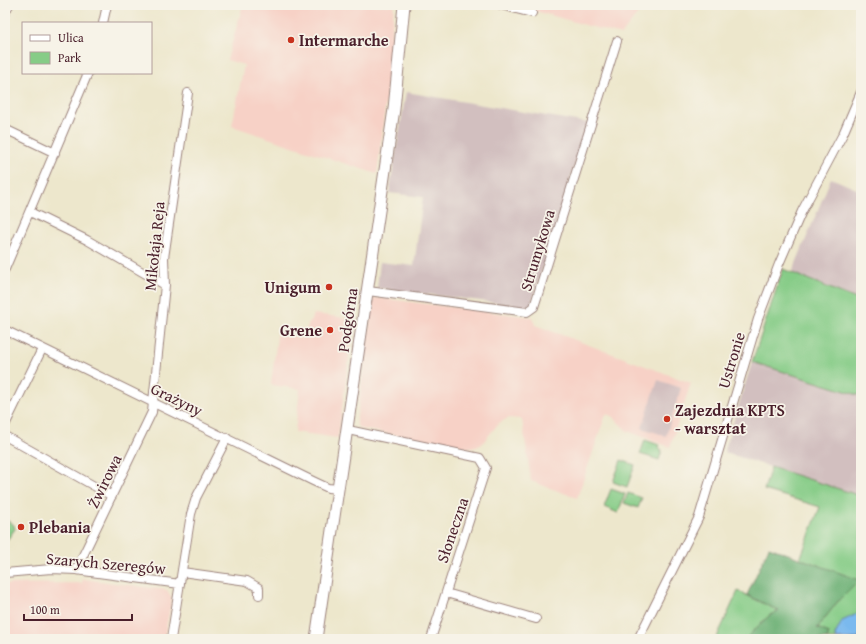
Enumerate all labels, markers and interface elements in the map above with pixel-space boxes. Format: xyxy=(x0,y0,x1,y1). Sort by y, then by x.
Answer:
legend xyxy=(22,22,152,74)
place label: Intermarche xyxy=(299,28,389,52)
text: Ulica xyxy=(58,29,84,46)
marker: Intermarche xyxy=(286,35,296,45)
text: Park xyxy=(58,49,82,66)
street label: Mikołaja Reja xyxy=(137,200,171,292)
street label: Strumykowa xyxy=(513,206,561,294)
place label: Unigum xyxy=(264,275,321,299)
marker: Unigum xyxy=(324,282,334,292)
street label: Podgórna xyxy=(331,286,363,354)
place label: Grene xyxy=(280,318,322,342)
marker: Grene xyxy=(325,325,335,335)
street label: Ustronie xyxy=(711,329,751,391)
street label: Grażyny xyxy=(147,376,207,422)
place label: Zajezdnia KPTS - warsztat xyxy=(675,398,785,440)
marker: Zajezdnia KPTS - warsztat xyxy=(662,414,672,424)
street label: Żwirowa xyxy=(81,450,128,512)
street label: Słoneczna xyxy=(430,494,475,566)
place label: Plebania xyxy=(29,515,91,539)
marker: Plebania xyxy=(16,522,26,532)
street label: Szarych Szeregów xyxy=(45,546,167,580)
scale bar xyxy=(24,596,132,622)
text: 100 m xyxy=(30,601,60,618)

